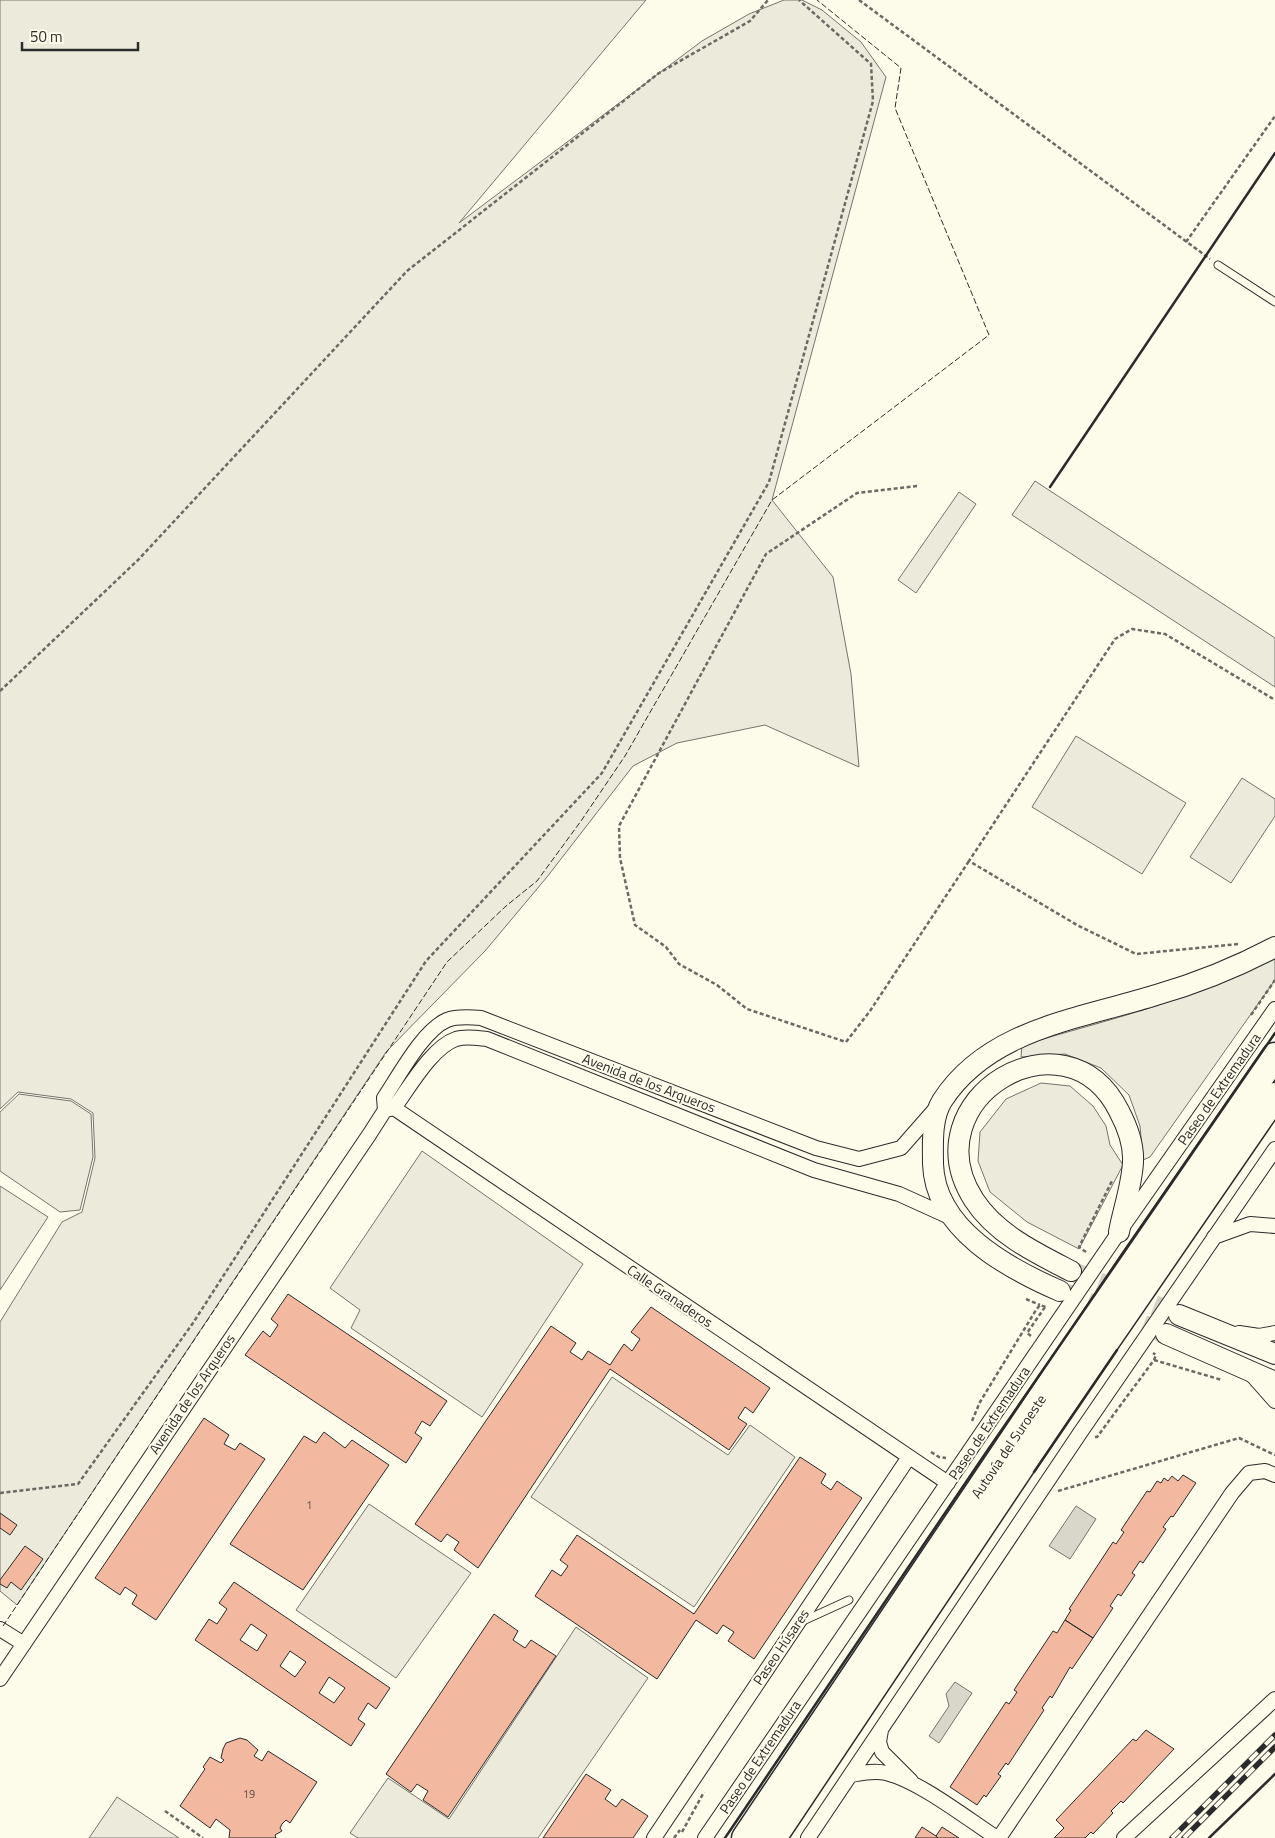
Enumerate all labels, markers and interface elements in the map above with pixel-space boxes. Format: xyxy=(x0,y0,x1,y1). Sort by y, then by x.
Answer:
scale bar xyxy=(22,20,139,52)
text: 50 m xyxy=(30,25,63,48)
street label: Paseo de Extremadura xyxy=(1172,1028,1265,1149)
street label: Avenida de los Arqueros xyxy=(580,1047,719,1118)
street label: Calle Granaderos xyxy=(623,1259,717,1332)
street label: Avenida de los Arqueros xyxy=(143,1329,240,1458)
street label: Paseo de Extremadura xyxy=(943,1362,1034,1484)
street label: Autovía del Suroeste xyxy=(965,1390,1051,1502)
house number: 1 xyxy=(306,1497,312,1513)
street label: Paseo Húsares xyxy=(747,1604,814,1689)
street label: Paseo de Extremadura xyxy=(714,1696,805,1818)
house number: 19 xyxy=(243,1786,255,1802)

